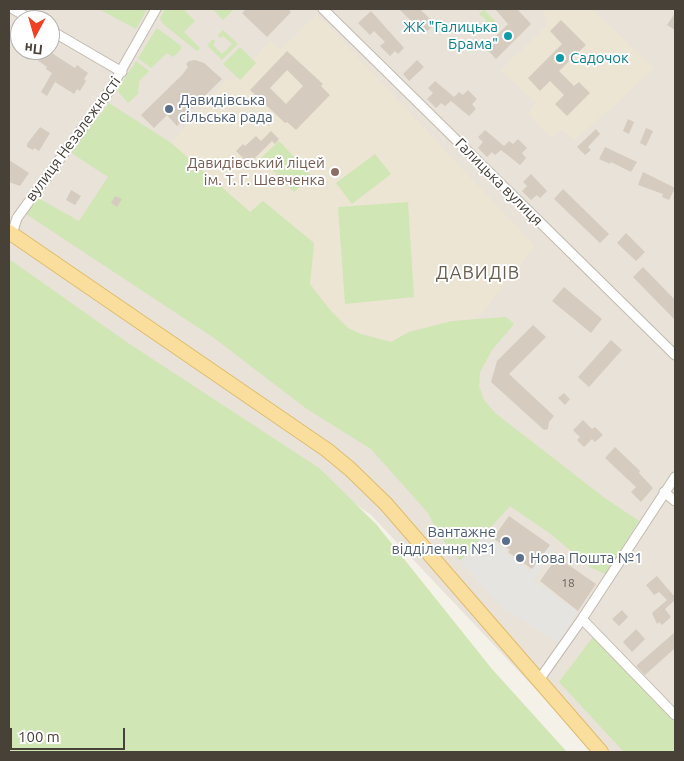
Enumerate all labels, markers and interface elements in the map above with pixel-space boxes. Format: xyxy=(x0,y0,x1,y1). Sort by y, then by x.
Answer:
north arrow xyxy=(10,10,60,60)
place label: ЖК "Галицька Брама" xyxy=(403,18,498,53)
marker: ЖК "Галицька Брама" xyxy=(502,30,514,42)
text: Пн xyxy=(24,40,44,58)
place label: Садочок xyxy=(570,49,629,67)
marker: Садочок xyxy=(554,52,566,64)
street label: вулиця Незалежності xyxy=(22,73,124,205)
place label: Давидівська сільська рада xyxy=(179,91,273,126)
marker: Давидівська сільська рада xyxy=(163,103,175,115)
street label: Галицька вулиця xyxy=(451,134,547,230)
place label: Давидівський ліцей ім. Т. Г. Шевченка xyxy=(187,154,325,189)
marker: Давидівський ліцей ім. Т. Г. Шевченка xyxy=(329,166,341,178)
district label: ДАВИДІВ xyxy=(435,262,521,284)
place label: Вантажне відділення №1 xyxy=(392,523,496,558)
marker: Вантажне відділення №1 xyxy=(500,535,512,547)
place label: Нова Пошта №1 xyxy=(530,549,643,567)
marker: Нова Пошта №1 xyxy=(514,552,526,564)
house number: 18 xyxy=(561,576,575,590)
scale bar xyxy=(12,718,128,750)
text: 100 m xyxy=(18,728,60,745)

